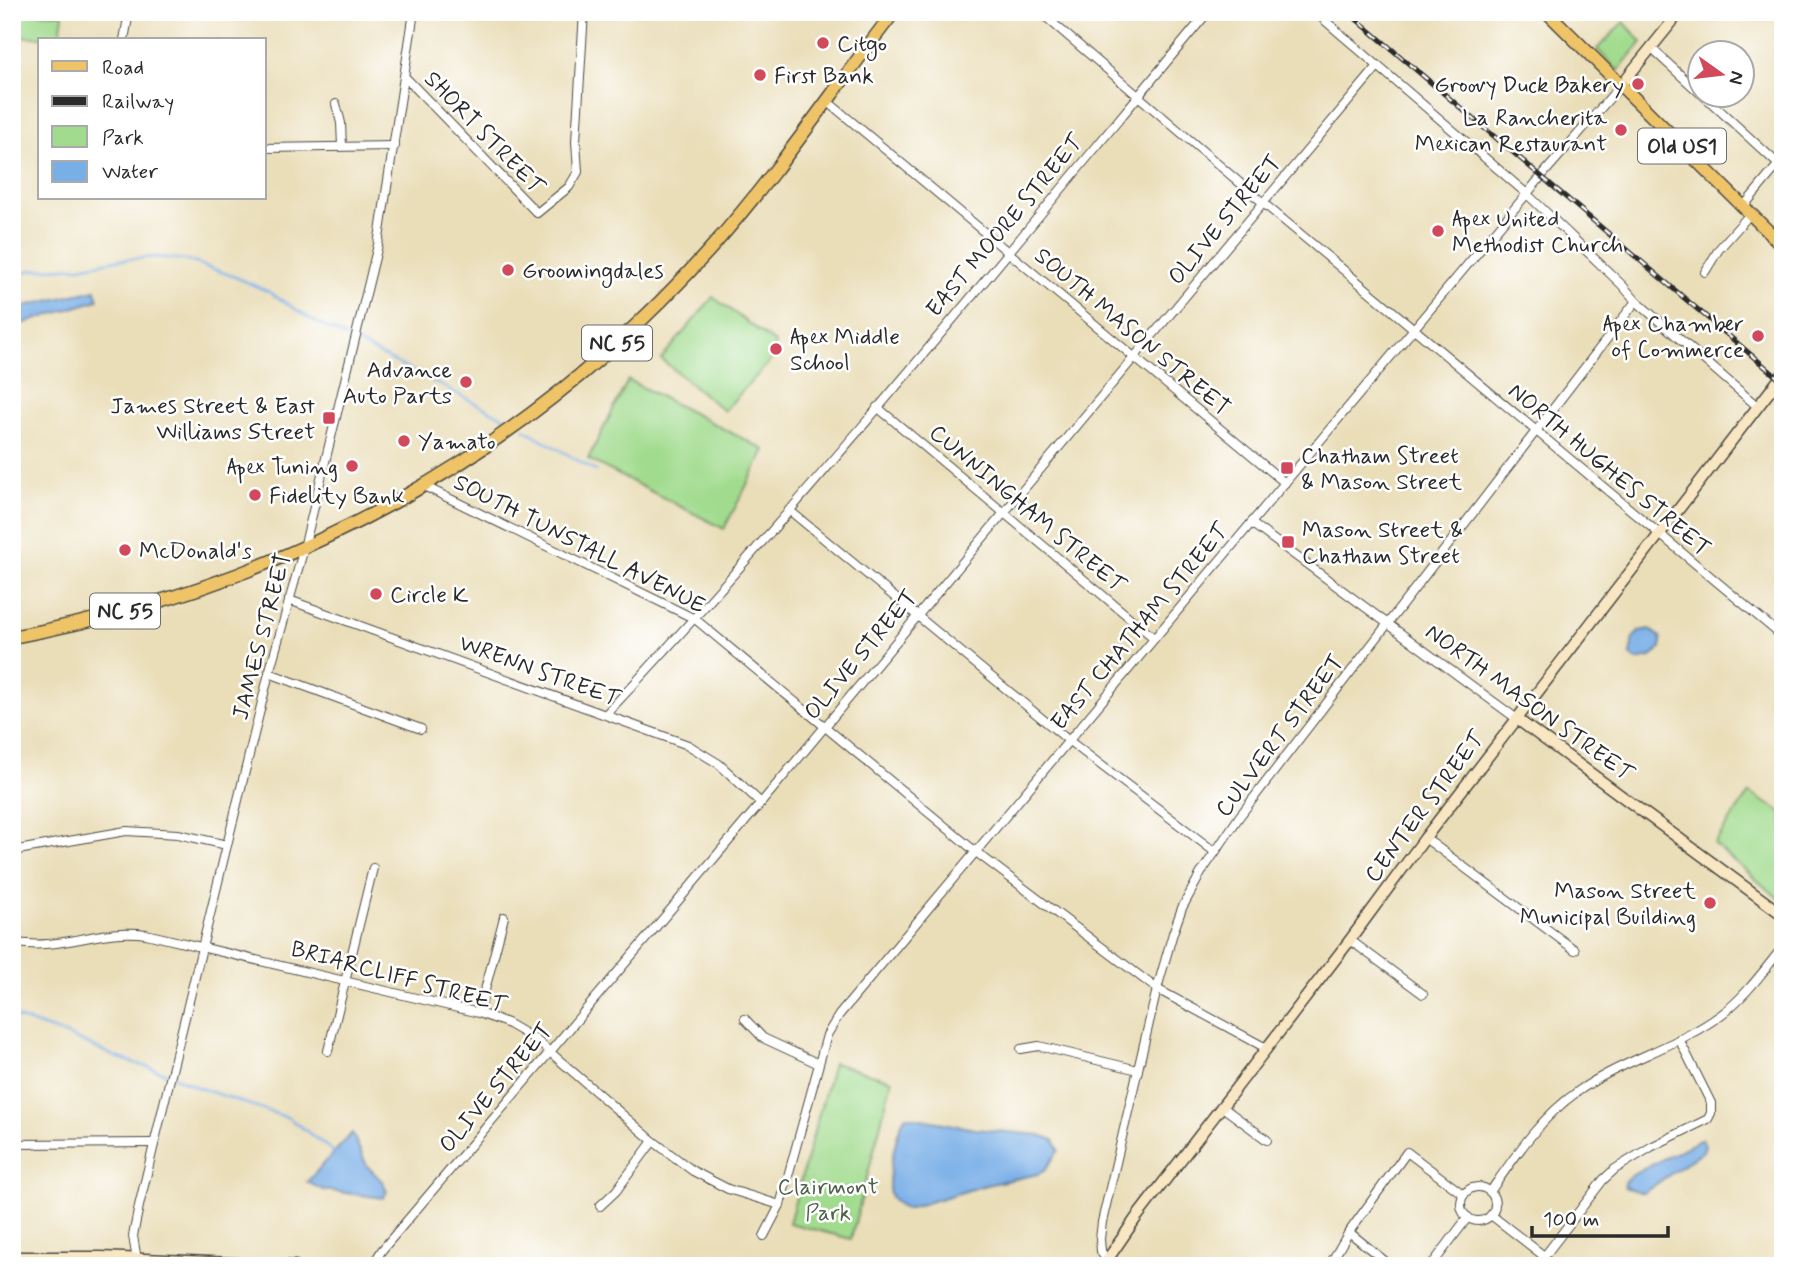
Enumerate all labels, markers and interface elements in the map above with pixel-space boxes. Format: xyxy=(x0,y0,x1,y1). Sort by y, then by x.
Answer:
place label: Citgo xyxy=(837,30,887,62)
marker: Citgo xyxy=(815,35,831,51)
legend xyxy=(38,38,266,200)
north arrow xyxy=(1686,38,1756,108)
text: Road xyxy=(102,54,144,82)
place label: First Bank xyxy=(774,62,874,92)
street label: SHORT STREET xyxy=(417,65,551,203)
marker: First Bank xyxy=(752,67,768,83)
text: N xyxy=(1722,69,1750,87)
place label: Groovy Duck Bakery xyxy=(1434,71,1624,101)
marker: Groovy Duck Bakery xyxy=(1630,76,1646,92)
text: Railway xyxy=(102,88,174,116)
place label: La Rancherita Mexican Restaurant xyxy=(1415,104,1607,160)
marker: La Rancherita Mexican Restaurant xyxy=(1613,122,1629,138)
text: Park xyxy=(102,124,144,152)
street label: EAST MOORE STREET xyxy=(920,128,1092,324)
road number: Old US1 xyxy=(1638,128,1726,164)
street label: OLIVE STREET xyxy=(1162,149,1289,292)
text: Water xyxy=(102,158,158,186)
place label: Apex United Methodist Church xyxy=(1452,205,1623,261)
marker: Apex United Methodist Church xyxy=(1430,223,1446,239)
street label: SOUTH MASON STREET xyxy=(1027,242,1236,423)
place label: Groomingdales xyxy=(522,257,663,289)
marker: Groomingdales xyxy=(500,262,516,278)
place label: Apex Chamber of Commerce xyxy=(1603,310,1744,366)
place label: Apex Middle School xyxy=(790,323,900,379)
road number: NC 55 xyxy=(582,326,652,360)
marker: Apex Chamber of Commerce xyxy=(1750,328,1766,344)
marker: Apex Middle School xyxy=(768,341,784,357)
place label: Advance Auto Parts xyxy=(343,356,452,412)
marker: Advance Auto Parts xyxy=(458,374,474,390)
street label: NORTH HUGHES STREET xyxy=(1501,377,1716,564)
place label: James Street & East Williams Street xyxy=(110,392,315,448)
marker: James Street & East Williams Street xyxy=(321,410,337,426)
street label: CUNNINGHAM STREET xyxy=(922,418,1132,602)
place label: Yamato xyxy=(418,428,496,458)
marker: Yamato xyxy=(396,433,412,449)
place label: Chatham Street & Mason Street xyxy=(1301,442,1463,498)
place label: Apex Tuning xyxy=(227,453,338,484)
marker: Apex Tuning xyxy=(344,458,360,474)
marker: Chatham Street & Mason Street xyxy=(1279,460,1295,476)
street label: SOUTH TUNSTALL AVENUE xyxy=(448,468,710,621)
place label: Fidelity Bank xyxy=(269,482,405,512)
marker: Fidelity Bank xyxy=(247,487,263,503)
street label: EAST CHATHAM STREET xyxy=(1045,516,1237,737)
place label: Mason Street & Chatham Street xyxy=(1302,516,1463,572)
marker: Mason Street & Chatham Street xyxy=(1280,534,1296,550)
place label: McDonald's xyxy=(139,537,252,567)
marker: McDonald's xyxy=(117,542,133,558)
street label: JAMES STREET xyxy=(226,550,300,723)
place label: Circle K xyxy=(390,581,469,611)
street label: OLIVE STREET xyxy=(798,584,925,727)
marker: Circle K xyxy=(368,586,384,602)
road number: NC 55 xyxy=(90,594,160,628)
street label: NORTH MASON STREET xyxy=(1419,618,1640,790)
street label: WRENN STREET xyxy=(455,629,625,715)
street label: CULVERT STREET xyxy=(1210,649,1352,824)
street label: CENTER STREET xyxy=(1359,724,1493,889)
place label: Mason Street Municipal Building xyxy=(1520,877,1696,933)
marker: Mason Street Municipal Building xyxy=(1702,895,1718,911)
street label: BRIARCLIFF STREET xyxy=(287,935,511,1022)
street label: OLIVE STREET xyxy=(433,1017,560,1160)
park label: Clairmont Park xyxy=(777,1173,879,1229)
scale bar xyxy=(1532,1194,1669,1238)
text: 100 m xyxy=(1543,1206,1599,1234)

